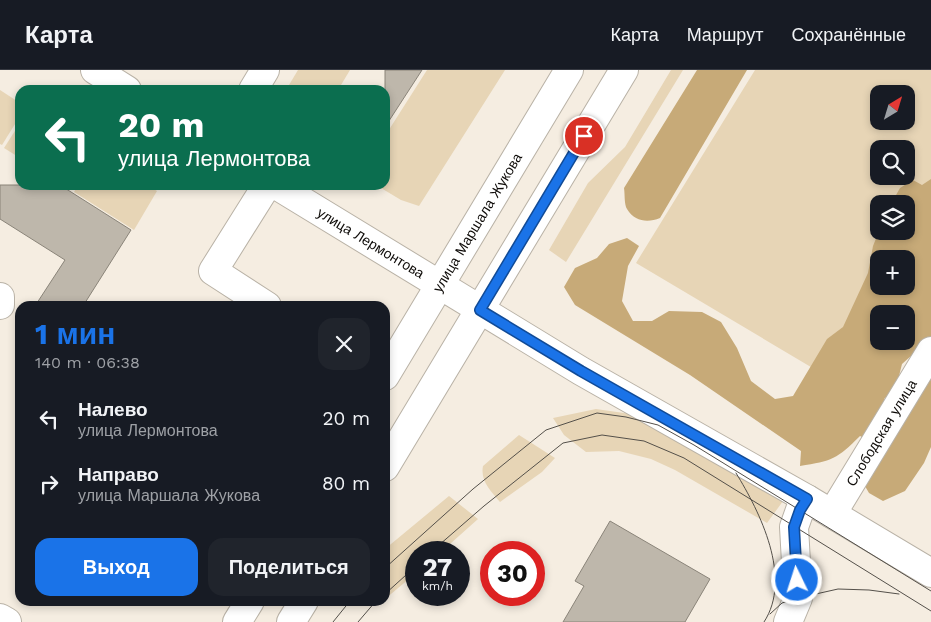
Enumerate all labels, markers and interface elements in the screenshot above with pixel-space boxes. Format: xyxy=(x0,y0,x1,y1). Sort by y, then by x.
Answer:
text: Карта xyxy=(25,21,93,49)
text: Карта xyxy=(611,24,659,45)
text: Маршрут xyxy=(687,24,763,45)
text: Сохранённые xyxy=(791,24,906,45)
north arrow xyxy=(870,85,915,130)
map controls xyxy=(870,85,915,350)
text: 20 m xyxy=(118,104,204,146)
icon: left xyxy=(35,105,100,170)
pin xyxy=(563,115,605,157)
icon: arrive xyxy=(570,122,598,150)
button: search xyxy=(870,140,915,185)
text: улица Лермонтова xyxy=(118,146,310,171)
street label: улица Маршала Жукова xyxy=(429,150,525,295)
button: layers xyxy=(870,195,915,240)
street label: улица Лермонтова xyxy=(314,204,427,282)
button: + xyxy=(870,250,915,295)
button: − xyxy=(870,305,915,350)
text: 1 мин xyxy=(35,316,115,351)
button: close xyxy=(318,318,370,370)
text: 140 m · 06:38 xyxy=(35,353,140,372)
street label: Слободская улица xyxy=(843,376,920,489)
text: Налево xyxy=(78,398,148,421)
icon: left xyxy=(35,405,63,433)
text: 20 m xyxy=(323,407,370,430)
text: улица Лермонтова xyxy=(78,421,218,440)
text: Направо xyxy=(78,463,159,486)
icon: right xyxy=(35,470,63,498)
text: 80 m xyxy=(322,472,370,495)
text: улица Маршала Жукова xyxy=(78,486,260,505)
button: Выход xyxy=(35,538,198,596)
button: Поделиться xyxy=(208,538,370,596)
speed limit sign: 30 xyxy=(480,541,545,606)
text: 27 xyxy=(423,553,452,582)
position arrow xyxy=(770,553,822,605)
text: km/h xyxy=(422,579,453,593)

